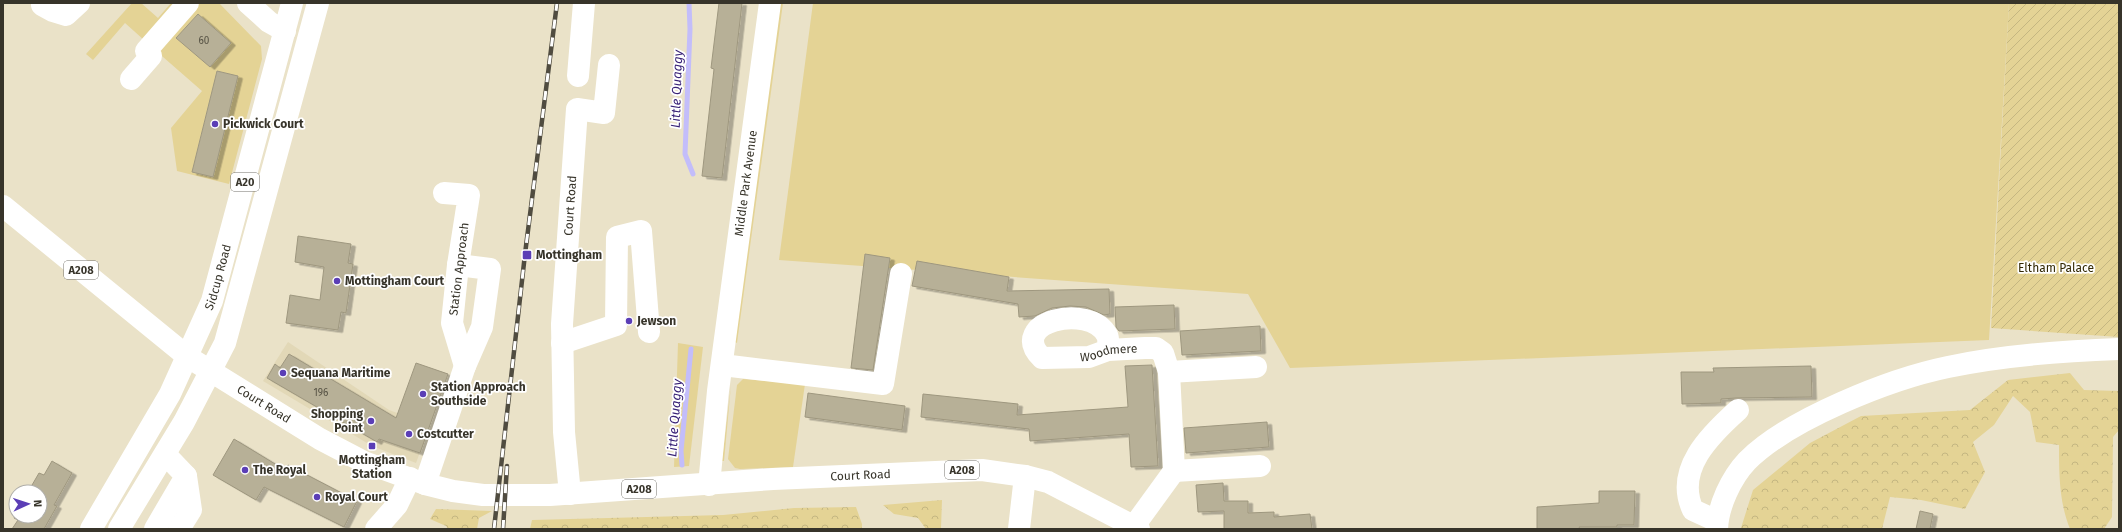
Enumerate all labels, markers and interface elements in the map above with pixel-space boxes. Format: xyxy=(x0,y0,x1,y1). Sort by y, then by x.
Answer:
house number: 60 xyxy=(199,35,210,47)
water label: Little Quaggy xyxy=(668,49,685,128)
place label: Pickwick Court xyxy=(223,117,304,131)
marker: Pickwick Court xyxy=(210,119,220,129)
street label: Middle Park Avenue xyxy=(732,129,760,237)
road number: A20 xyxy=(231,173,259,191)
street label: Court Road xyxy=(561,175,579,236)
street label: Station Approach xyxy=(446,222,472,316)
street label: Sidcup Road xyxy=(202,243,234,312)
place label: Mottingham xyxy=(536,248,602,262)
marker: Mottingham xyxy=(521,249,533,261)
road number: A208 xyxy=(64,261,98,279)
park label: Eltham Palace xyxy=(2018,261,2094,275)
place label: Mottingham Court xyxy=(345,274,444,288)
marker: Mottingham Court xyxy=(332,276,342,286)
place label: Jewson xyxy=(636,314,676,328)
marker: Jewson xyxy=(624,316,634,326)
street label: Woodmere xyxy=(1080,341,1138,364)
place label: Sequana Maritime xyxy=(291,366,391,380)
marker: Sequana Maritime xyxy=(278,368,288,378)
water label: Little Quaggy xyxy=(664,378,685,457)
place label: Station Approach Southside xyxy=(431,380,526,408)
street label: Court Road xyxy=(234,382,293,426)
house number: 196 xyxy=(314,387,328,399)
marker: Station Approach Southside xyxy=(418,389,428,399)
place label: Shopping Point xyxy=(311,407,363,435)
marker: Shopping Point xyxy=(366,416,376,426)
place label: Costcutter xyxy=(417,427,474,441)
marker: Costcutter xyxy=(404,429,414,439)
marker: Mottingham Station xyxy=(367,441,377,451)
place label: Mottingham Station xyxy=(339,453,405,481)
road number: A208 xyxy=(945,461,979,479)
place label: The Royal xyxy=(253,463,306,477)
marker: The Royal xyxy=(240,465,250,475)
street label: Court Road xyxy=(830,467,891,484)
road number: A208 xyxy=(622,480,656,498)
north arrow xyxy=(8,484,48,524)
place label: Royal Court xyxy=(325,490,388,504)
marker: Royal Court xyxy=(312,492,322,502)
text: N xyxy=(31,500,44,507)

